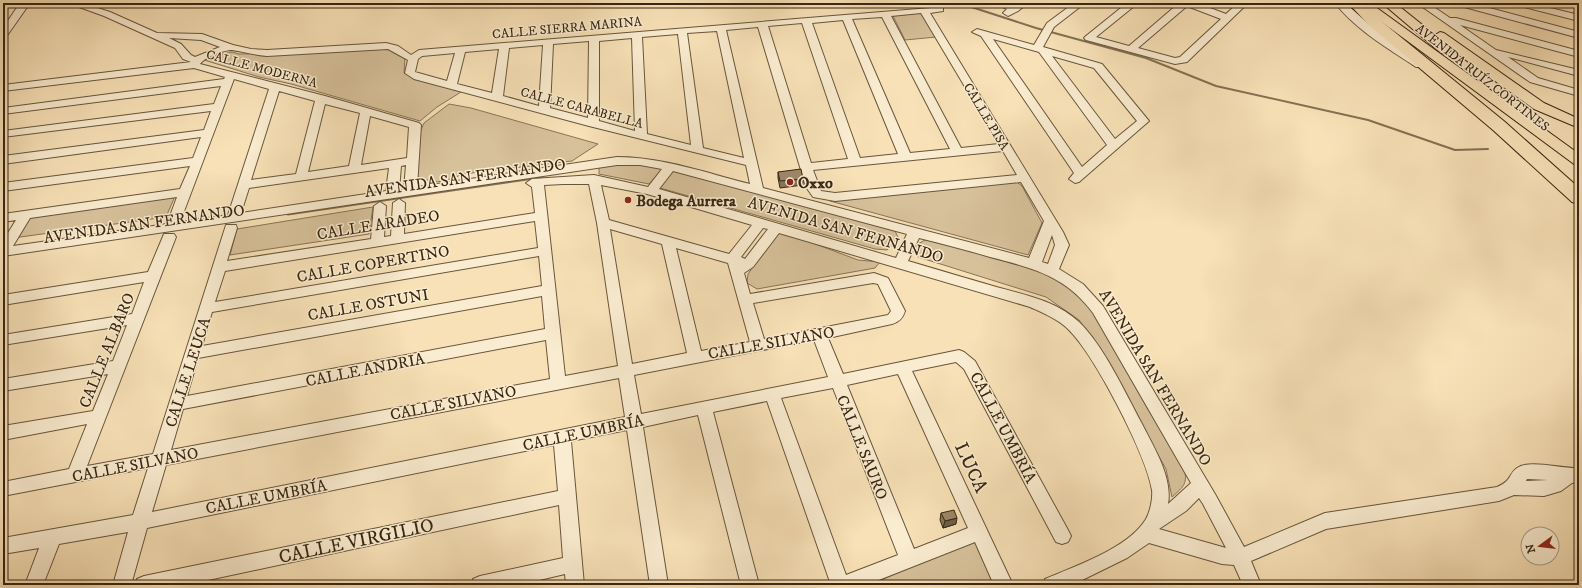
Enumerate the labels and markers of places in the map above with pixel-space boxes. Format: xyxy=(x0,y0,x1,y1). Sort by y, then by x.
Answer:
place label: Oxxo xyxy=(798,173,833,193)
marker: Oxxo xyxy=(785,177,795,187)
place label: Bodega Aurrera xyxy=(636,191,737,211)
marker: Bodega Aurrera xyxy=(623,195,633,205)

